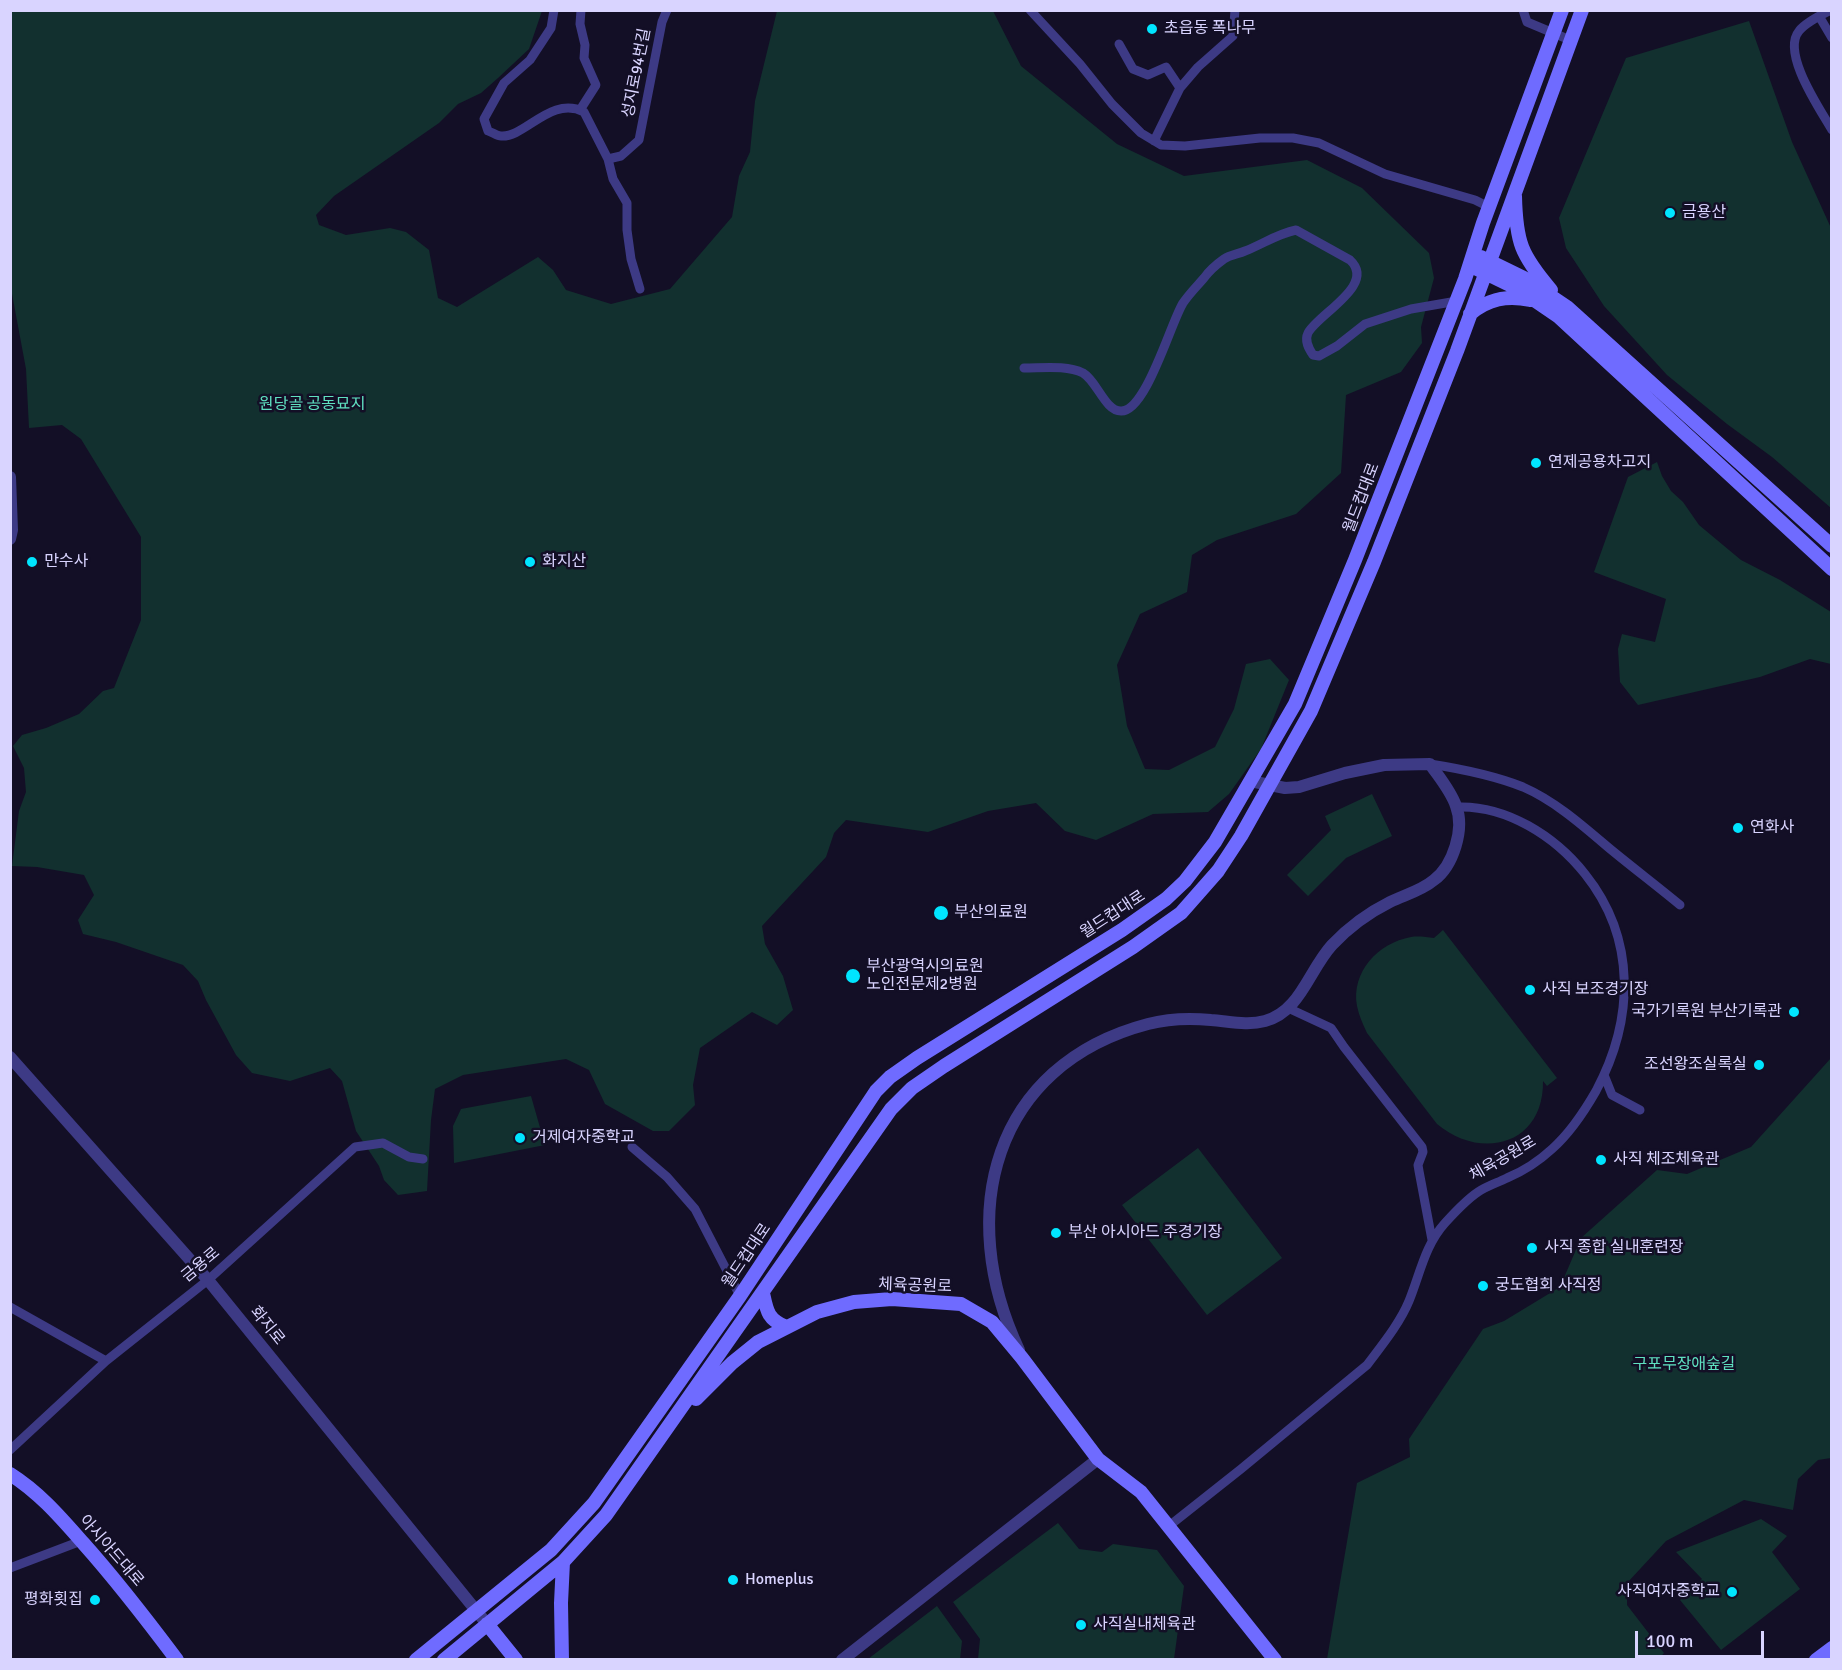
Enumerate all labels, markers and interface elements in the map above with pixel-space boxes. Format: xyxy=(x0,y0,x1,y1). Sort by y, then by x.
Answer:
place label: 초읍동 폭나무 xyxy=(1164,19,1256,39)
marker: 초읍동 폭나무 xyxy=(1145,22,1159,36)
street label: 성지로94번길 xyxy=(619,27,655,119)
place label: 금용산 xyxy=(1682,203,1726,223)
marker: 금용산 xyxy=(1663,206,1677,220)
park label: 원당골 공동묘지 xyxy=(259,395,365,415)
place label: 연제공용차고지 xyxy=(1548,453,1651,473)
marker: 연제공용차고지 xyxy=(1529,456,1543,470)
street label: 월드컵대로 xyxy=(1340,460,1384,536)
place label: 만수사 xyxy=(44,552,88,572)
place label: 화지산 xyxy=(542,552,586,572)
marker: 만수사 xyxy=(25,555,39,569)
marker: 화지산 xyxy=(523,555,537,569)
place label: 연화사 xyxy=(1750,818,1794,838)
marker: 연화사 xyxy=(1731,821,1745,835)
street label: 월드컵대로 xyxy=(1077,887,1149,943)
place label: 부산의료원 xyxy=(954,903,1028,923)
marker: 부산의료원 xyxy=(932,904,950,922)
place label: 부산광역시의료원 노인전문제2병원 xyxy=(866,957,984,995)
marker: 부산광역시의료원 노인전문제2병원 xyxy=(844,967,862,985)
place label: 사직 보조경기장 xyxy=(1542,980,1649,1000)
marker: 사직 보조경기장 xyxy=(1523,983,1537,997)
place label: 국가기록원 부산기록관 xyxy=(1631,1002,1782,1022)
marker: 국가기록원 부산기록관 xyxy=(1787,1005,1801,1019)
place label: 조선왕조실록실 xyxy=(1644,1055,1747,1075)
marker: 조선왕조실록실 xyxy=(1752,1058,1766,1072)
place label: 거제여자중학교 xyxy=(532,1128,635,1148)
marker: 거제여자중학교 xyxy=(513,1131,527,1145)
street label: 체육공원로 xyxy=(1466,1132,1540,1186)
place label: 사직 체조체육관 xyxy=(1613,1150,1720,1170)
marker: 사직 체조체육관 xyxy=(1594,1153,1608,1167)
street label: 월드컵대로 xyxy=(718,1220,776,1292)
place label: 부산 아시아드 주경기장 xyxy=(1068,1223,1222,1243)
marker: 부산 아시아드 주경기장 xyxy=(1049,1226,1063,1240)
place label: 사직 종합 실내훈련장 xyxy=(1544,1238,1684,1258)
marker: 사직 종합 실내훈련장 xyxy=(1525,1241,1539,1255)
street label: 금용로 xyxy=(178,1243,224,1287)
street label: 체육공원로 xyxy=(878,1275,952,1297)
place label: 궁도협회 사직정 xyxy=(1495,1276,1602,1296)
marker: 궁도협회 사직정 xyxy=(1476,1279,1490,1293)
street label: 화지로 xyxy=(246,1303,288,1349)
park label: 구포무장애숲길 xyxy=(1632,1355,1736,1375)
street label: 아시아드대로 xyxy=(75,1511,147,1591)
place label: Homeplus xyxy=(745,1570,814,1590)
marker: Homeplus xyxy=(726,1573,740,1587)
place label: 사직여자중학교 xyxy=(1617,1582,1720,1602)
marker: 사직여자중학교 xyxy=(1725,1585,1739,1599)
place label: 평화횟집 xyxy=(24,1590,83,1610)
marker: 평화횟집 xyxy=(88,1593,102,1607)
place label: 사직실내체육관 xyxy=(1093,1615,1196,1635)
marker: 사직실내체육관 xyxy=(1074,1618,1088,1632)
scale bar xyxy=(1638,1619,1767,1657)
text: 100 m xyxy=(1646,1630,1693,1652)

